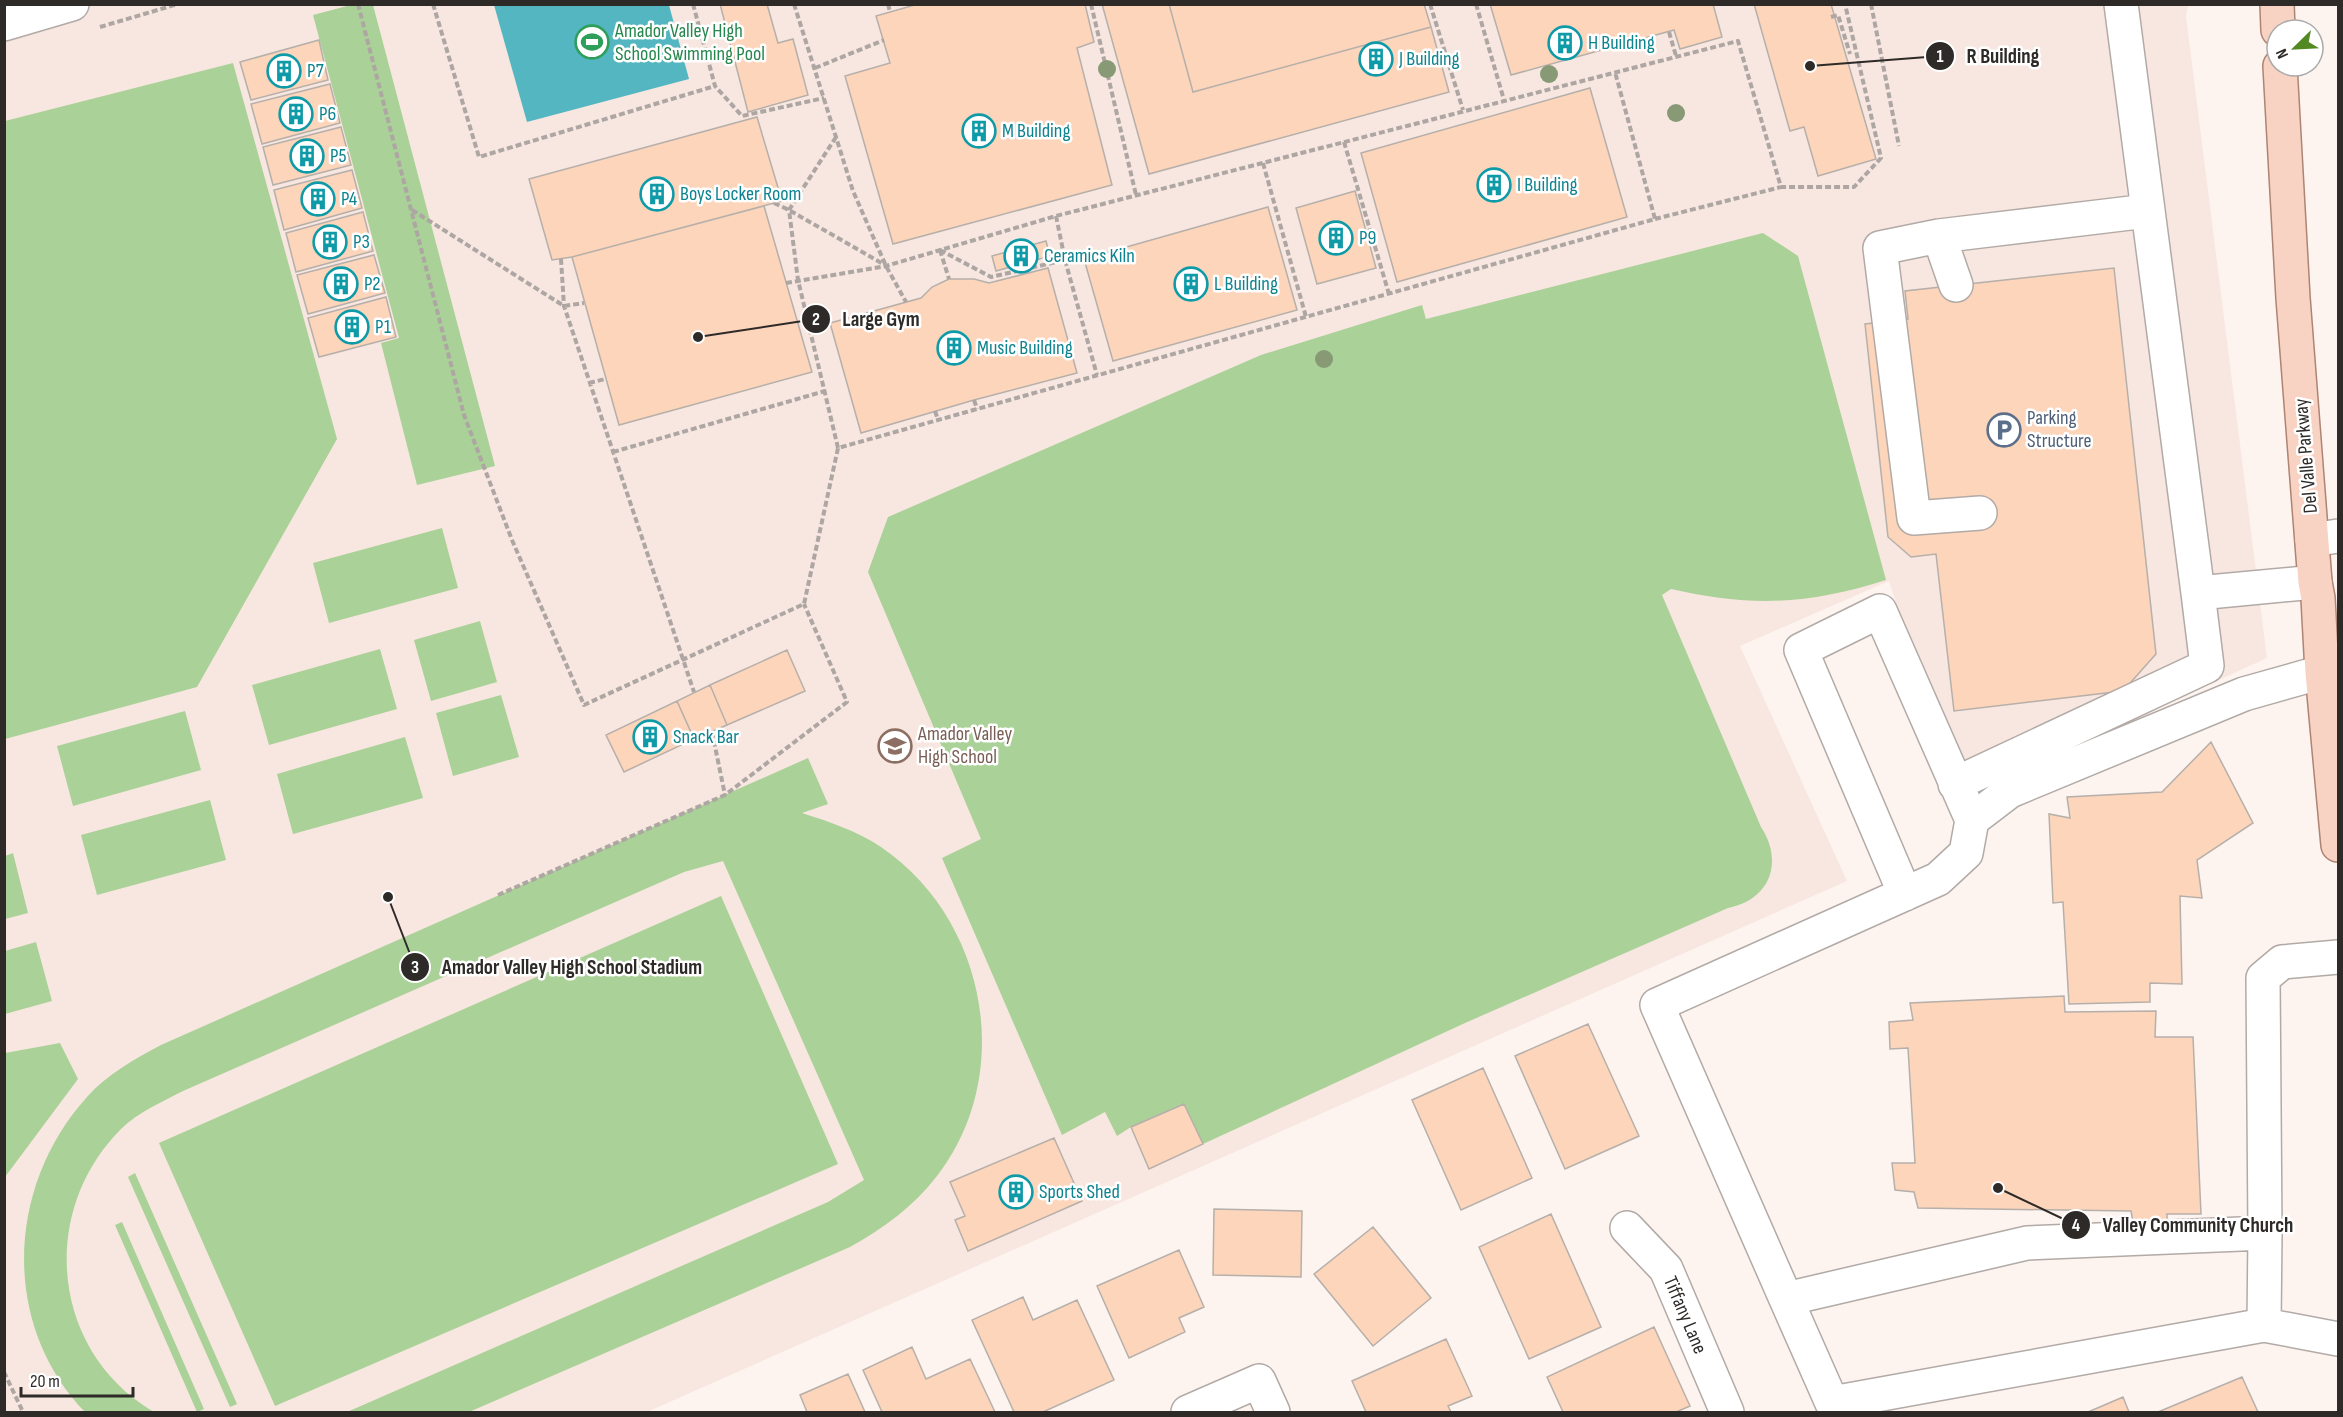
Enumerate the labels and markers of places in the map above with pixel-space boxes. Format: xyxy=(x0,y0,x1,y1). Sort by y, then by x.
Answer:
place label: Amador Valley High School Swimming Pool xyxy=(614,19,765,66)
sports icon: Amador Valley High School Swimming Pool xyxy=(574,24,610,60)
building icon: H Building xyxy=(1547,25,1583,61)
place label: H Building xyxy=(1588,31,1655,55)
callout: R Building xyxy=(1925,36,2052,75)
building icon: J Building xyxy=(1358,41,1394,77)
place label: J Building xyxy=(1398,47,1460,71)
building icon: P7 xyxy=(266,53,302,89)
place label: P7 xyxy=(307,59,324,83)
building icon: P6 xyxy=(278,96,314,132)
place label: P6 xyxy=(319,102,336,126)
building icon: M Building xyxy=(961,113,997,149)
place label: M Building xyxy=(1002,119,1070,143)
building icon: P5 xyxy=(289,138,325,174)
place label: P5 xyxy=(330,144,346,168)
building icon: I Building xyxy=(1476,167,1512,203)
place label: I Building xyxy=(1517,173,1578,197)
building icon: Boys Locker Room xyxy=(639,176,675,212)
building icon: P4 xyxy=(300,181,336,217)
place label: Boys Locker Room xyxy=(680,182,801,206)
place label: P4 xyxy=(341,187,357,211)
building icon: P9 xyxy=(1318,220,1354,256)
building icon: P3 xyxy=(312,224,348,260)
place label: P9 xyxy=(1359,226,1376,250)
place label: P3 xyxy=(353,230,370,254)
building icon: Ceramics Kiln xyxy=(1003,238,1039,274)
place label: Ceramics Kiln xyxy=(1044,244,1135,268)
building icon: P2 xyxy=(323,266,359,302)
building icon: L Building xyxy=(1173,266,1209,302)
place label: P2 xyxy=(364,272,381,296)
place label: L Building xyxy=(1214,272,1278,296)
callout: Large Gym xyxy=(801,299,932,338)
building icon: P1 xyxy=(334,309,370,345)
place label: P1 xyxy=(375,315,391,339)
building icon: Music Building xyxy=(936,330,972,366)
place label: Music Building xyxy=(977,336,1073,360)
place label: Parking Structure xyxy=(2027,406,2092,453)
parking icon: Parking Structure xyxy=(1986,412,2022,448)
building icon: Snack Bar xyxy=(632,719,668,755)
place label: Amador Valley High School xyxy=(917,722,1012,769)
place label: Snack Bar xyxy=(673,725,739,749)
school or university icon: Amador Valley High School xyxy=(877,728,913,764)
callout: Amador Valley High School Stadium xyxy=(400,948,714,987)
building icon: Sports Shed xyxy=(998,1174,1034,1210)
place label: Sports Shed xyxy=(1039,1180,1120,1204)
callout: Valley Community Church xyxy=(2061,1205,2306,1244)

